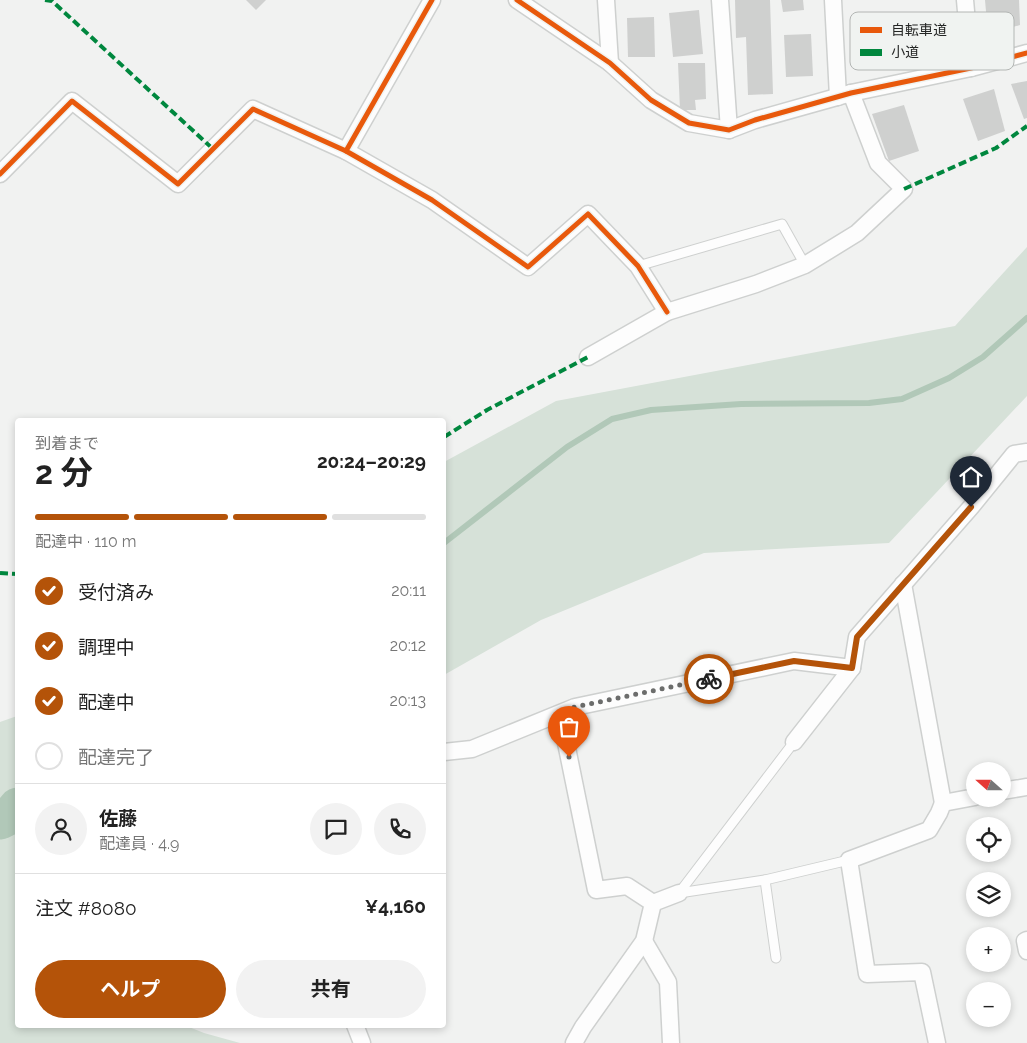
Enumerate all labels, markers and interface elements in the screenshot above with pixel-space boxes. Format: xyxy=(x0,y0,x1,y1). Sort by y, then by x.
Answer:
legend xyxy=(850,12,1014,70)
text: 自転車道 xyxy=(891,22,947,38)
text: 小道 xyxy=(891,44,919,60)
text: 到着まで xyxy=(35,434,99,453)
text: 20:24–20:29 xyxy=(317,450,426,472)
text: 2 分 xyxy=(35,454,93,491)
pin xyxy=(950,456,992,507)
icon: home xyxy=(957,463,985,491)
text: 配達中 · 110 m xyxy=(35,532,136,551)
icon: check xyxy=(35,577,63,605)
text: 受付済み xyxy=(78,581,154,603)
text: 20:11 xyxy=(391,581,426,600)
icon: check xyxy=(35,632,63,660)
text: 調理中 xyxy=(78,636,135,658)
text: 20:12 xyxy=(390,636,426,655)
courier xyxy=(684,654,734,704)
icon: bike xyxy=(695,665,723,693)
icon: check xyxy=(35,687,63,715)
text: 配達中 xyxy=(78,691,135,713)
text: 20:13 xyxy=(389,691,426,710)
pin xyxy=(548,706,590,757)
icon: bag xyxy=(555,713,583,741)
text: 配達完了 xyxy=(78,746,154,768)
north arrow xyxy=(966,762,1011,808)
map controls xyxy=(966,762,1011,1027)
button: person xyxy=(35,803,87,855)
button: chat xyxy=(310,803,362,855)
button: phone xyxy=(374,803,426,855)
text: 佐藤 xyxy=(99,807,137,829)
button: locate xyxy=(966,817,1011,862)
text: 配達員 · 4.9 xyxy=(99,834,179,853)
button: layers xyxy=(966,872,1011,917)
text: ¥4,160 xyxy=(365,895,426,917)
text: 注文 #8080 xyxy=(35,897,137,919)
button: + xyxy=(966,927,1011,972)
button: ヘルプ xyxy=(35,960,226,1018)
button: 共有 xyxy=(236,960,426,1018)
button: − xyxy=(966,982,1011,1027)

